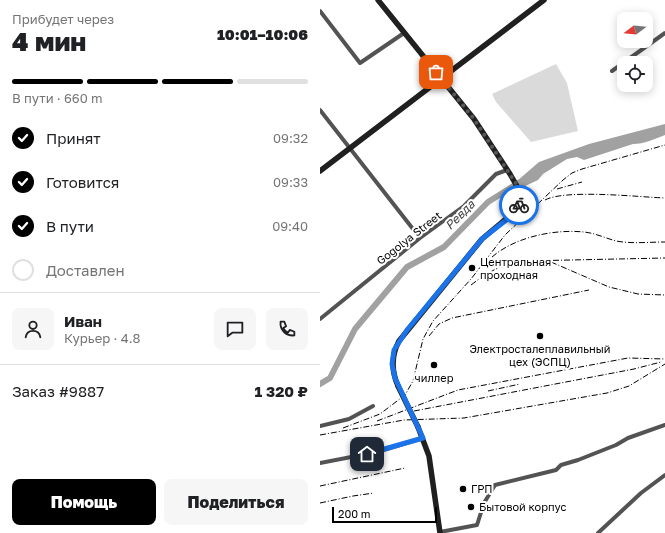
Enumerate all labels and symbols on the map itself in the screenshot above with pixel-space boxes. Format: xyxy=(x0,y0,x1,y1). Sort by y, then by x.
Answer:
north arrow xyxy=(617,12,653,48)
pin xyxy=(419,55,453,89)
courier xyxy=(499,185,539,225)
water label: Ревда xyxy=(442,196,478,233)
street label: Gogolya Street xyxy=(374,208,444,267)
place label: Центральная проходная xyxy=(480,255,551,281)
marker: Центральная проходная xyxy=(467,263,477,273)
marker: Электросталеплавильный цех (ЭСПЦ) xyxy=(535,331,545,341)
place label: Электросталеплавильный цех (ЭСПЦ) xyxy=(469,342,611,368)
marker: чиллер xyxy=(429,360,439,370)
place label: чиллер xyxy=(415,371,454,384)
pin xyxy=(350,437,384,471)
place label: ГРП xyxy=(471,482,493,495)
marker: ГРП xyxy=(458,484,468,494)
place label: Бытовой корпус xyxy=(479,500,567,513)
marker: Бытовой корпус xyxy=(466,502,476,512)
scale bar xyxy=(332,505,437,524)

